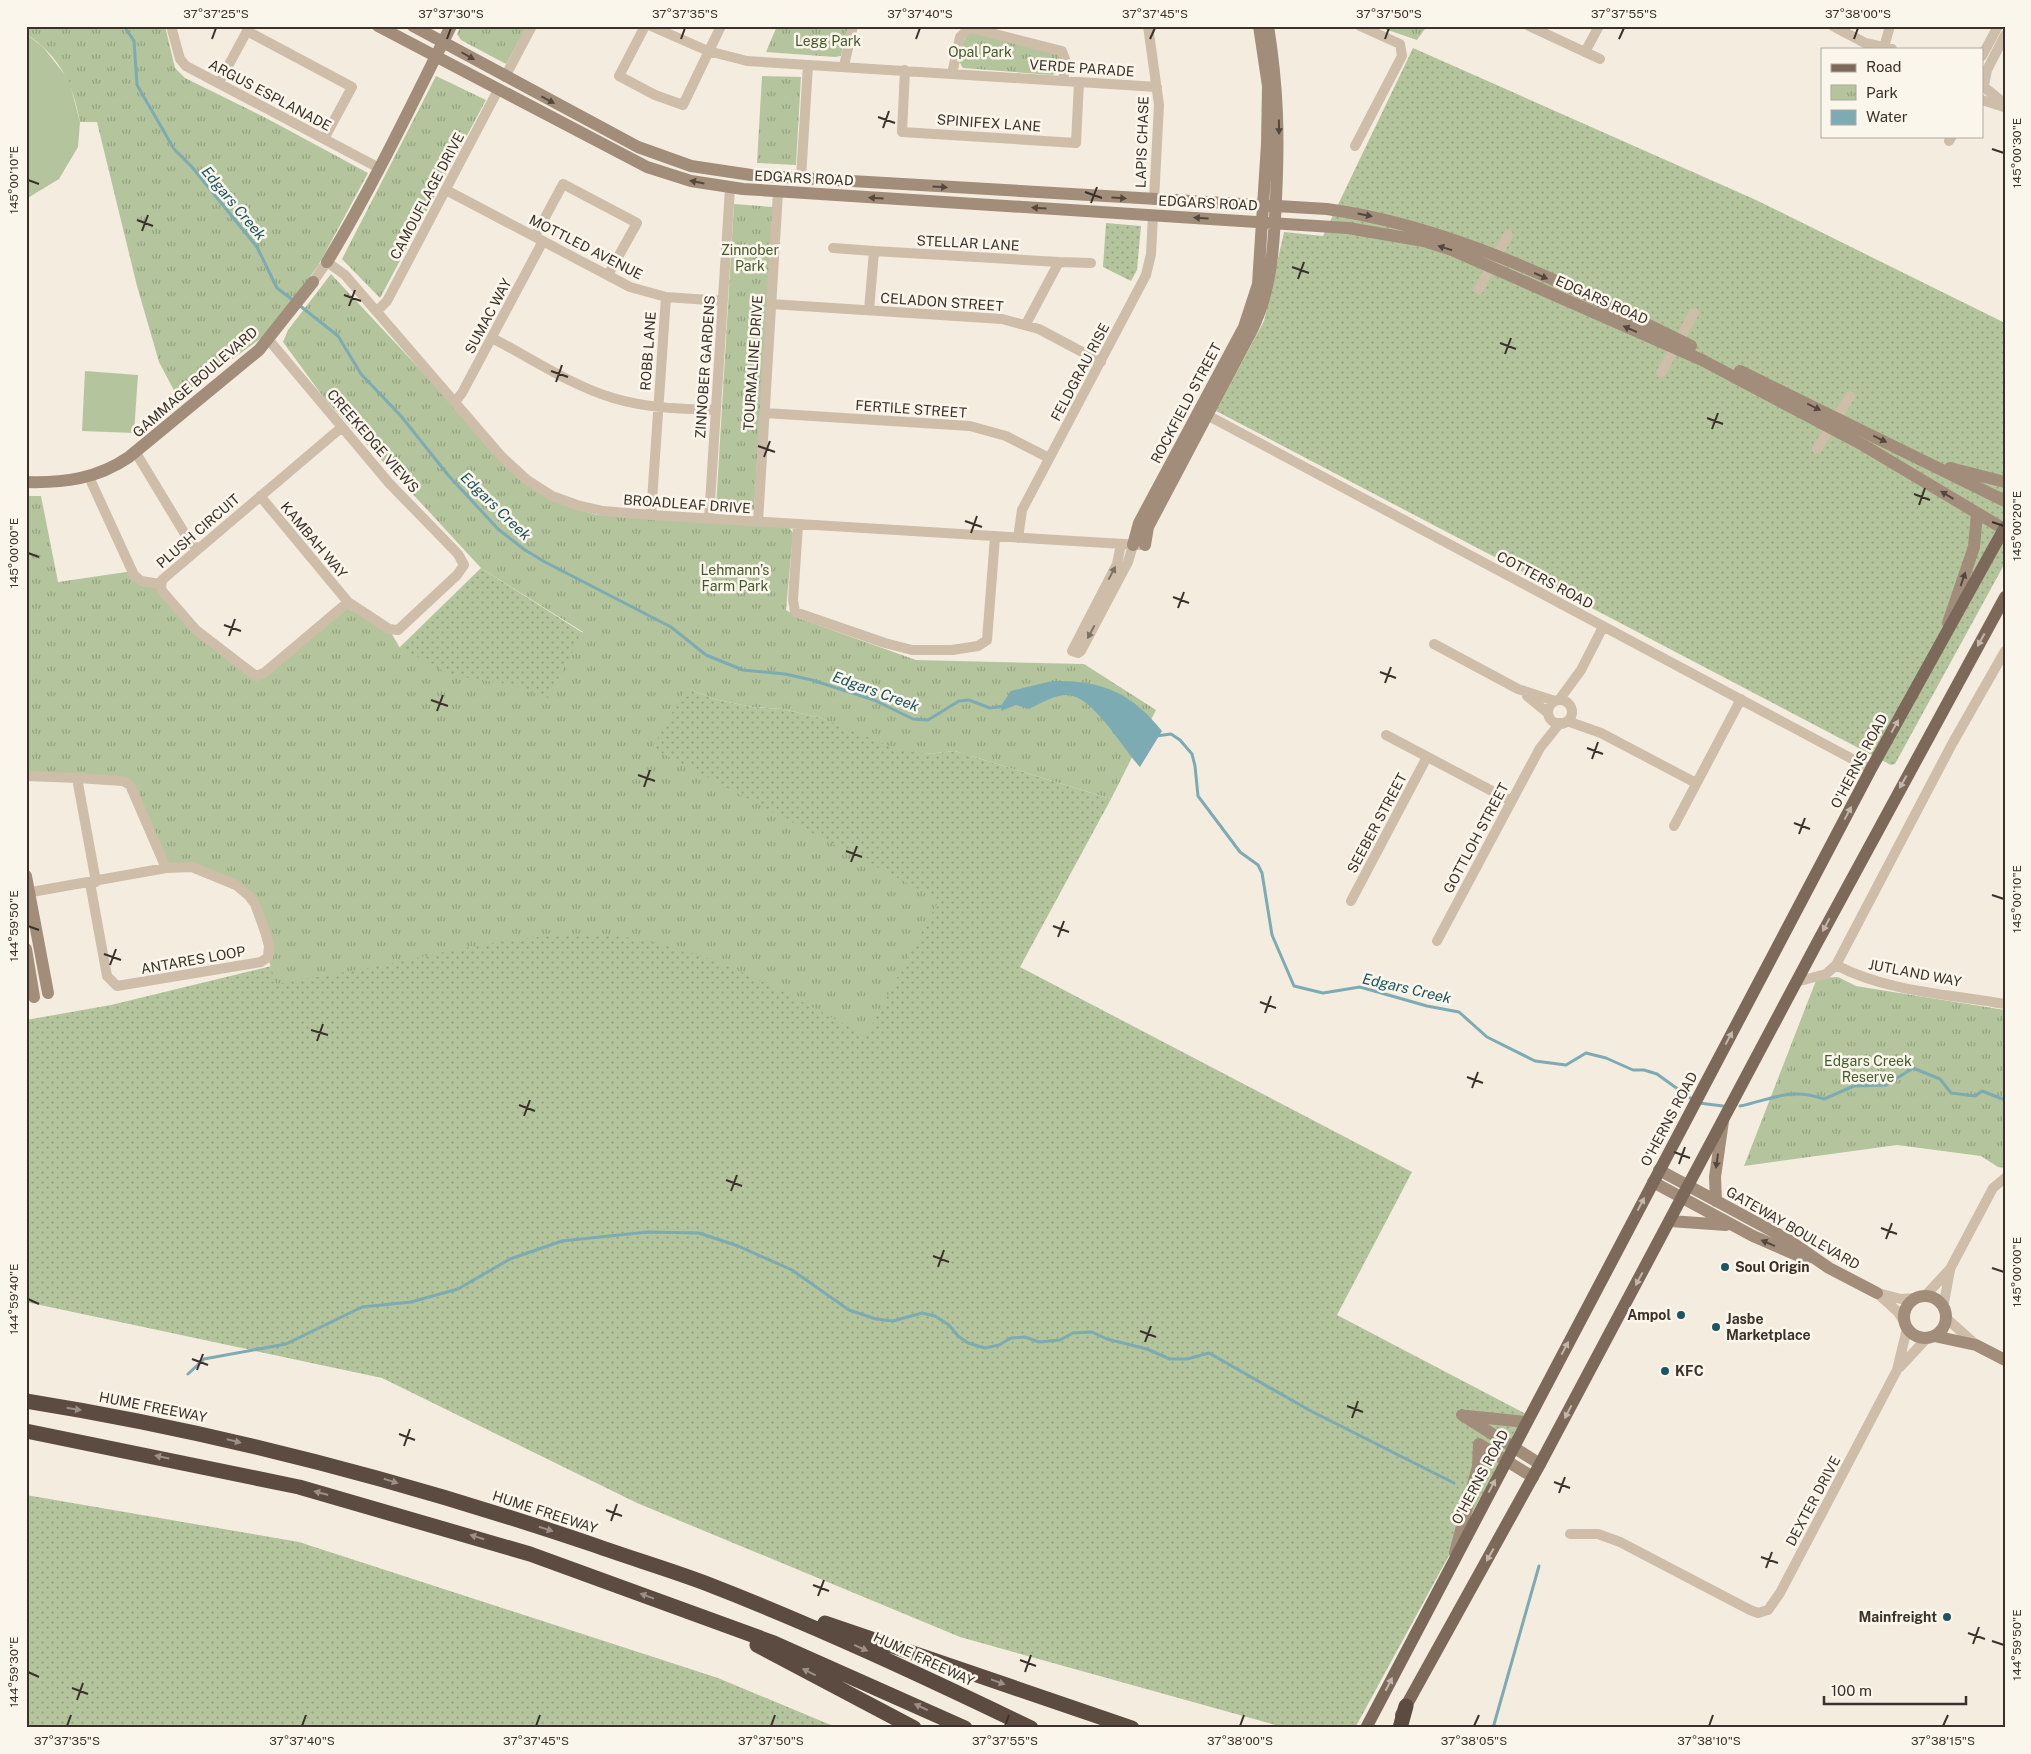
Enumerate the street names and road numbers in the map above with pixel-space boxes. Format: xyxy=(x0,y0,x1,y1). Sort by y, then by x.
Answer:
street label: ARGUS ESPLANADE xyxy=(206,56,334,134)
street label: VERDE PARADE xyxy=(1029,56,1135,80)
street label: LAPIS CHASE xyxy=(1132,96,1152,188)
street label: SPINIFEX LANE xyxy=(936,111,1042,135)
street label: CAMOUFLAGE DRIVE xyxy=(387,130,467,262)
street label: EDGARS ROAD xyxy=(754,167,854,189)
street label: EDGARS ROAD xyxy=(1158,192,1258,214)
street label: MOTTLED AVENUE xyxy=(527,211,645,283)
street label: STELLAR LANE xyxy=(916,232,1020,254)
street label: EDGARS ROAD xyxy=(1553,272,1651,328)
street label: SUMAC WAY xyxy=(461,275,515,356)
street label: CELADON STREET xyxy=(880,290,1004,314)
street label: ZINNOBER GARDENS xyxy=(692,295,718,439)
street label: TOURMALINE DRIVE xyxy=(740,295,766,431)
street label: ROBB LANE xyxy=(637,311,659,391)
street label: FELDGRAU RISE xyxy=(1047,320,1113,424)
street label: GAMMAGE BOULEVARD xyxy=(129,324,261,440)
street label: ROCKFIELD STREET xyxy=(1147,340,1225,466)
street label: CREEKEDGE VIEWS xyxy=(324,386,422,496)
street label: FERTILE STREET xyxy=(855,397,967,421)
street label: PLUSH CIRCUIT xyxy=(153,491,243,571)
street label: BROADLEAF DRIVE xyxy=(623,492,751,516)
street label: KAMBAH WAY xyxy=(278,499,351,582)
street label: COTTERS ROAD xyxy=(1494,548,1596,612)
street label: O'HERNS ROAD xyxy=(1827,711,1891,811)
street label: SEEBER STREET xyxy=(1344,770,1410,876)
street label: GOTTLOH STREET xyxy=(1440,780,1512,896)
street label: ANTARES LOOP xyxy=(140,943,247,977)
street label: JUTLAND WAY xyxy=(1867,956,1963,990)
street label: O'HERNS ROAD xyxy=(1637,1069,1701,1169)
street label: GATEWAY BOULEVARD xyxy=(1723,1183,1863,1273)
street label: HUME FREEWAY xyxy=(98,1389,209,1425)
street label: O'HERNS ROAD xyxy=(1448,1427,1512,1527)
street label: DEXTER DRIVE xyxy=(1783,1453,1843,1549)
street label: HUME FREEWAY xyxy=(491,1487,600,1537)
street label: HUME FREEWAY xyxy=(871,1629,977,1690)

